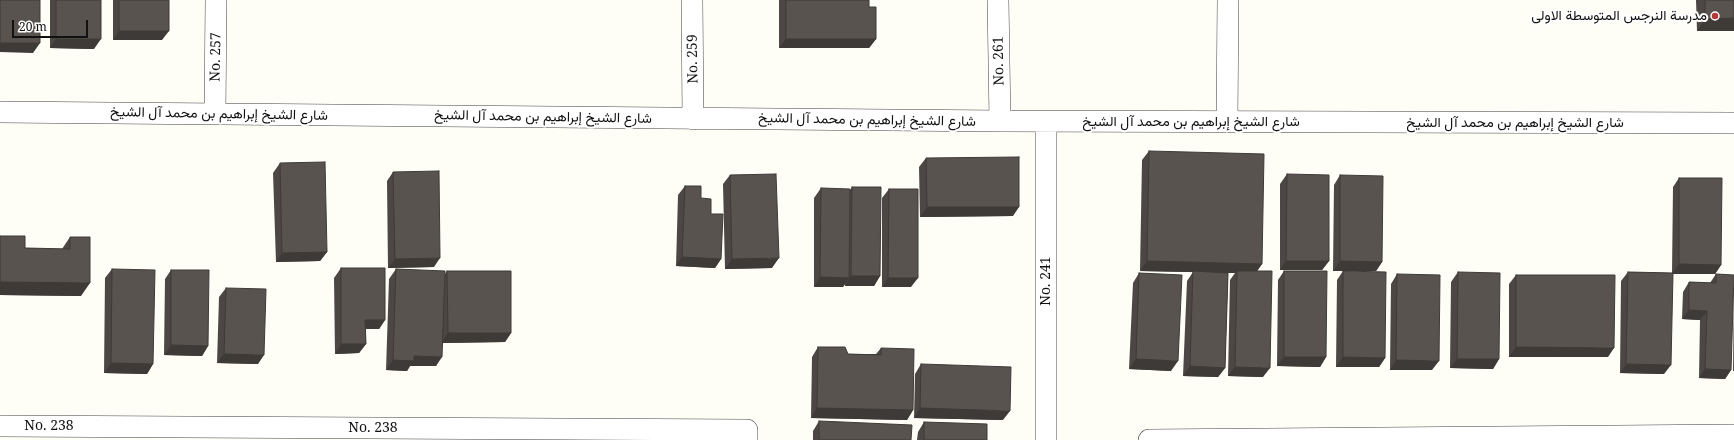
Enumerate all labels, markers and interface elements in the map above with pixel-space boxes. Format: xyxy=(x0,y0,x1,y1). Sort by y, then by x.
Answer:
place label: مدرسة النرجس المتوسطة الاولى xyxy=(1531,8,1707,24)
marker: مدرسة النرجس المتوسطة الاولى xyxy=(1710,11,1720,21)
scale bar xyxy=(14,12,90,38)
text: 20 m xyxy=(19,18,47,35)
street label: No. 257 xyxy=(207,32,225,82)
street label: No. 259 xyxy=(684,34,702,84)
street label: No. 261 xyxy=(990,36,1008,86)
street label: شارع الشيخ إبراهيم بن محمد آل الشيخ xyxy=(110,104,328,124)
street label: شارع الشيخ إبراهيم بن محمد آل الشيخ xyxy=(434,107,652,127)
street label: شارع الشيخ إبراهيم بن محمد آل الشيخ xyxy=(758,110,976,130)
street label: شارع الشيخ إبراهيم بن محمد آل الشيخ xyxy=(1082,114,1300,130)
street label: شارع الشيخ إبراهيم بن محمد آل الشيخ xyxy=(1406,115,1624,131)
street label: No. 241 xyxy=(1038,256,1054,306)
street label: No. 238 xyxy=(24,418,74,434)
street label: No. 238 xyxy=(348,420,398,436)

